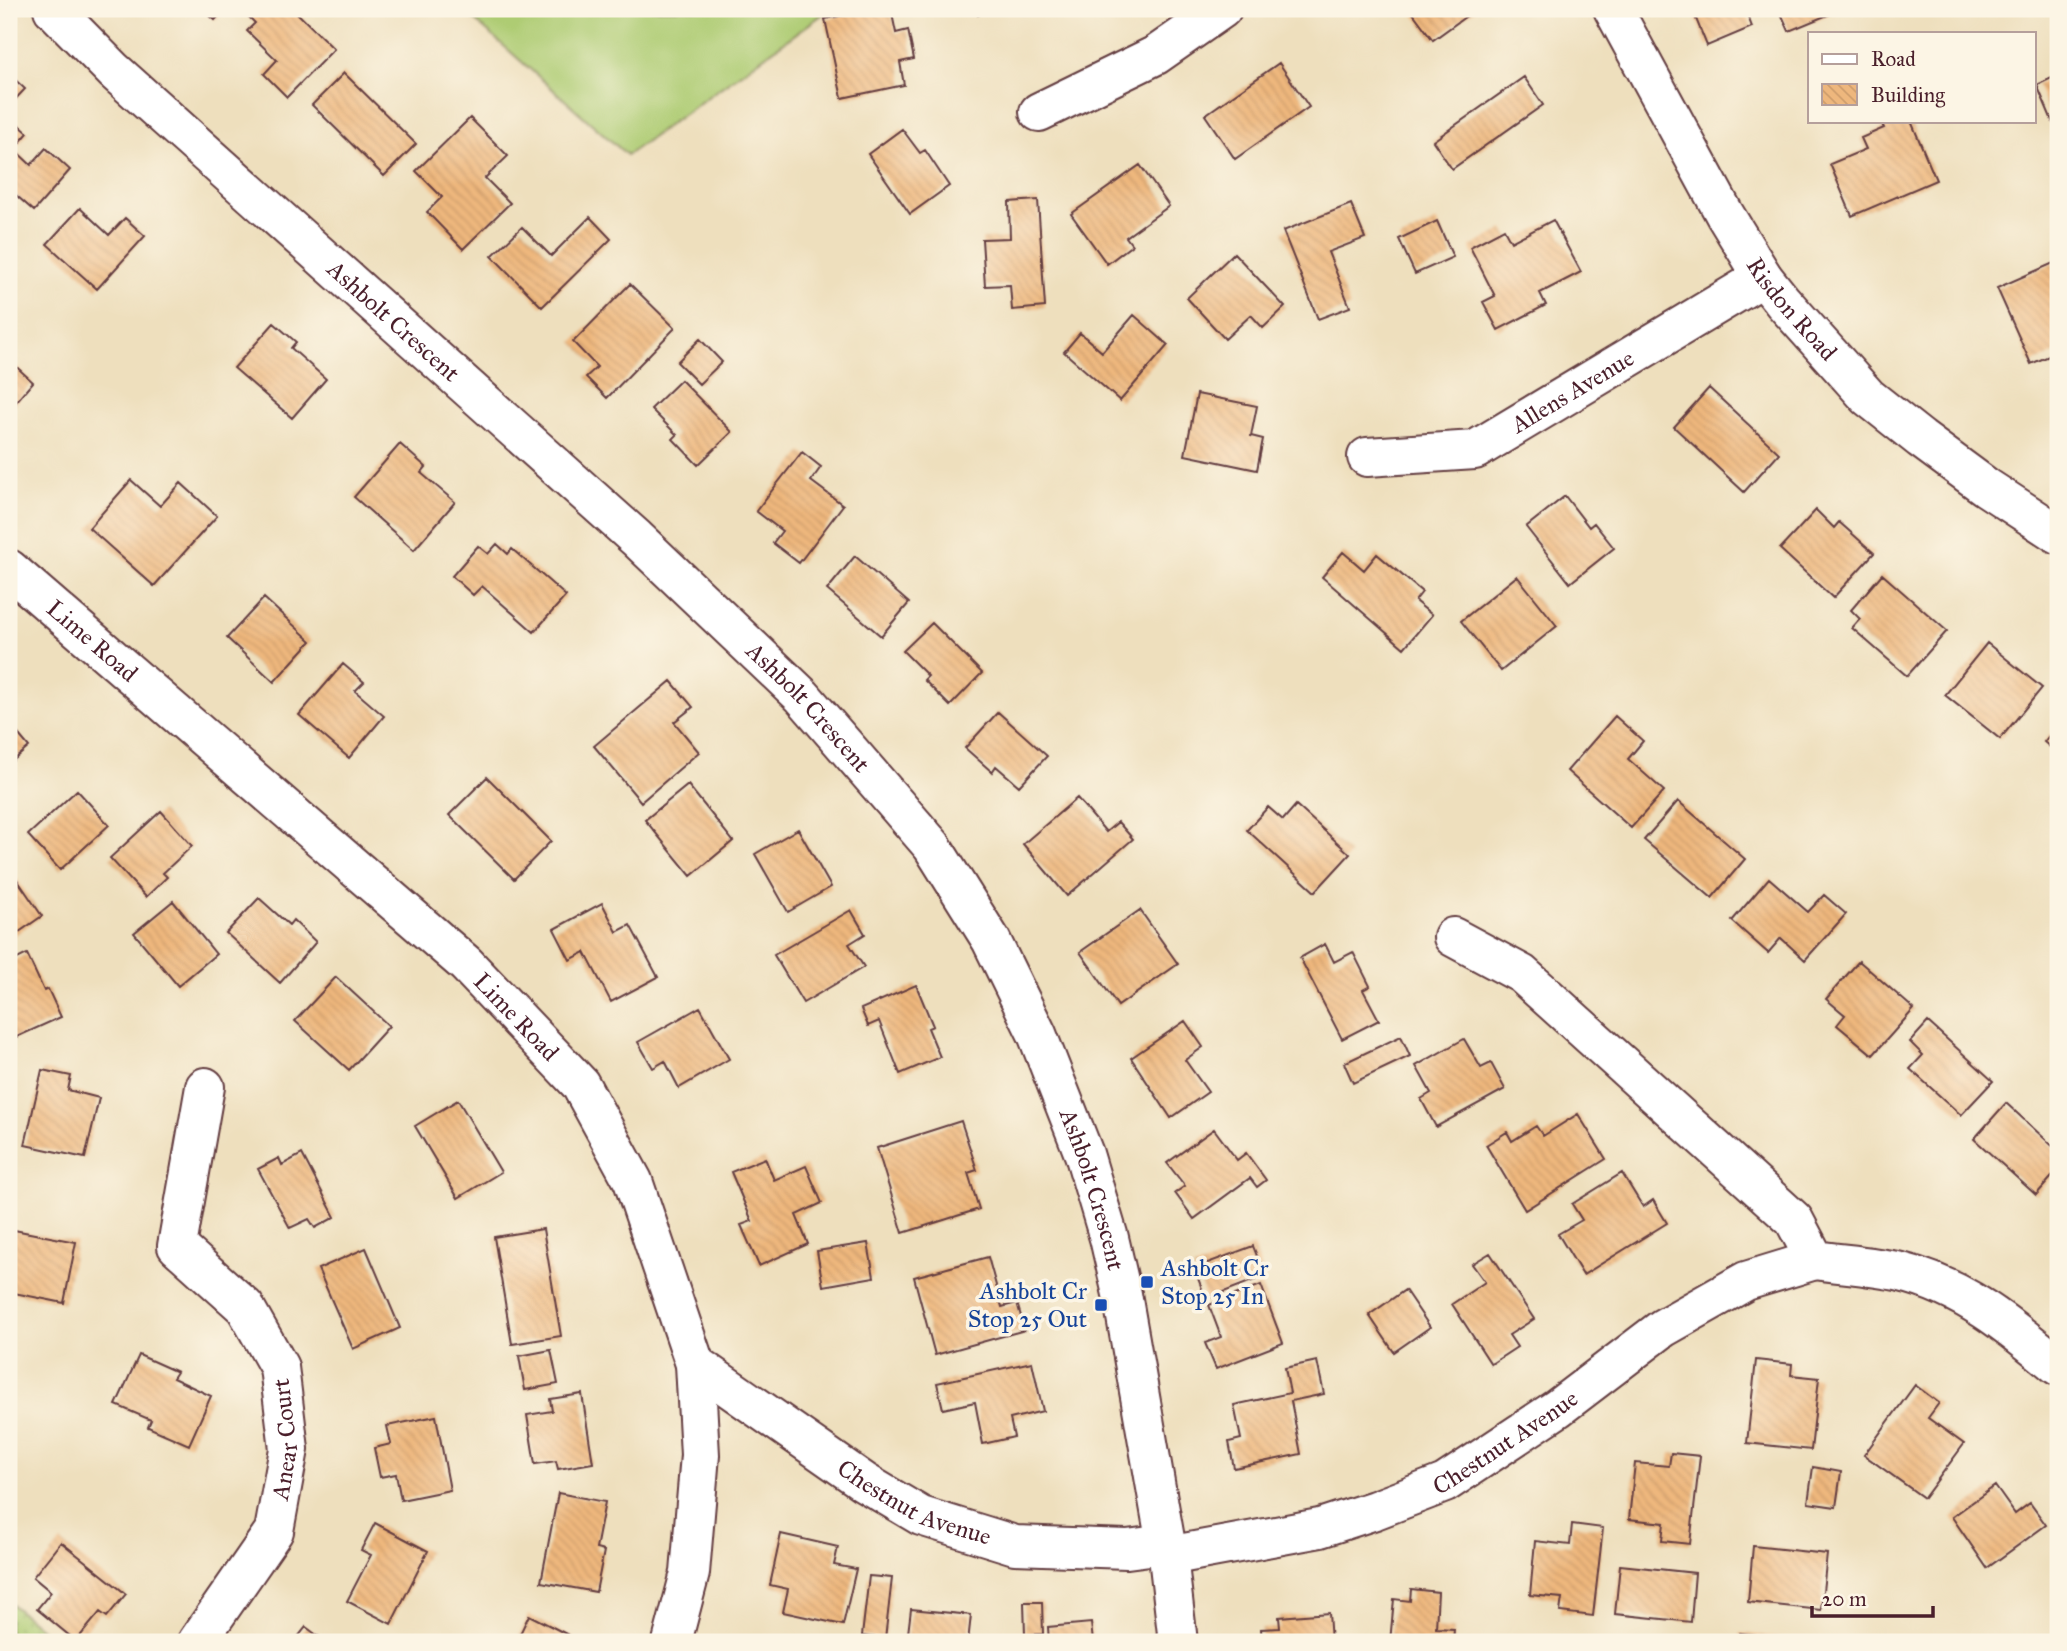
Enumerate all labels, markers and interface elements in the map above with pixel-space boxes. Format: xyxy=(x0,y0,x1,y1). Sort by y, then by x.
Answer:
legend xyxy=(1808,32,2036,122)
text: Road xyxy=(1871,46,1916,72)
text: Building xyxy=(1871,82,1945,108)
street label: Risdon Road xyxy=(1740,252,1843,367)
street label: Ashbolt Crescent xyxy=(320,253,466,388)
street label: Allens Avenue xyxy=(1505,343,1639,440)
street label: Lime Road xyxy=(41,593,144,689)
street label: Ashbolt Crescent xyxy=(739,635,877,779)
street label: Lime Road xyxy=(467,966,565,1067)
street label: Ashbolt Crescent xyxy=(1052,1103,1131,1274)
place label: Ashbolt Cr Stop 25 In xyxy=(1160,1253,1268,1311)
marker: Ashbolt Cr Stop 25 In xyxy=(1139,1274,1155,1290)
place label: Ashbolt Cr Stop 25 Out xyxy=(968,1276,1087,1334)
marker: Ashbolt Cr Stop 25 Out xyxy=(1093,1297,1109,1313)
street label: Anear Court xyxy=(265,1376,304,1503)
street label: Chestnut Avenue xyxy=(1429,1383,1584,1501)
street label: Chestnut Avenue xyxy=(831,1453,995,1552)
scale bar xyxy=(1812,1574,1932,1618)
text: 20 m xyxy=(1822,1586,1867,1612)

